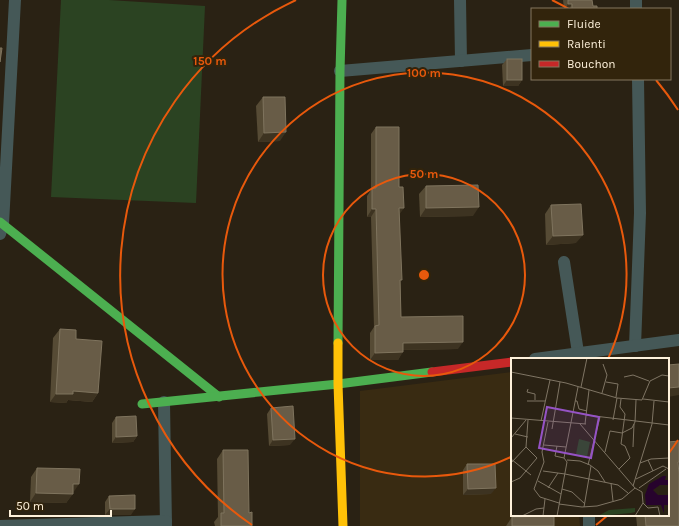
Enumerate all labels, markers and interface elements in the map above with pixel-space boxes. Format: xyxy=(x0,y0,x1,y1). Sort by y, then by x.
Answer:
legend xyxy=(531,8,671,80)
text: Fluide xyxy=(567,17,601,31)
text: Ralenti xyxy=(567,37,606,51)
text: 150 m xyxy=(193,54,227,68)
text: Bouchon xyxy=(567,57,616,71)
text: 100 m xyxy=(407,66,441,80)
text: 50 m xyxy=(410,167,439,181)
centre of rings xyxy=(417,268,431,282)
inset map xyxy=(511,358,669,516)
scale bar xyxy=(10,492,111,518)
text: 50 m xyxy=(16,499,44,513)

